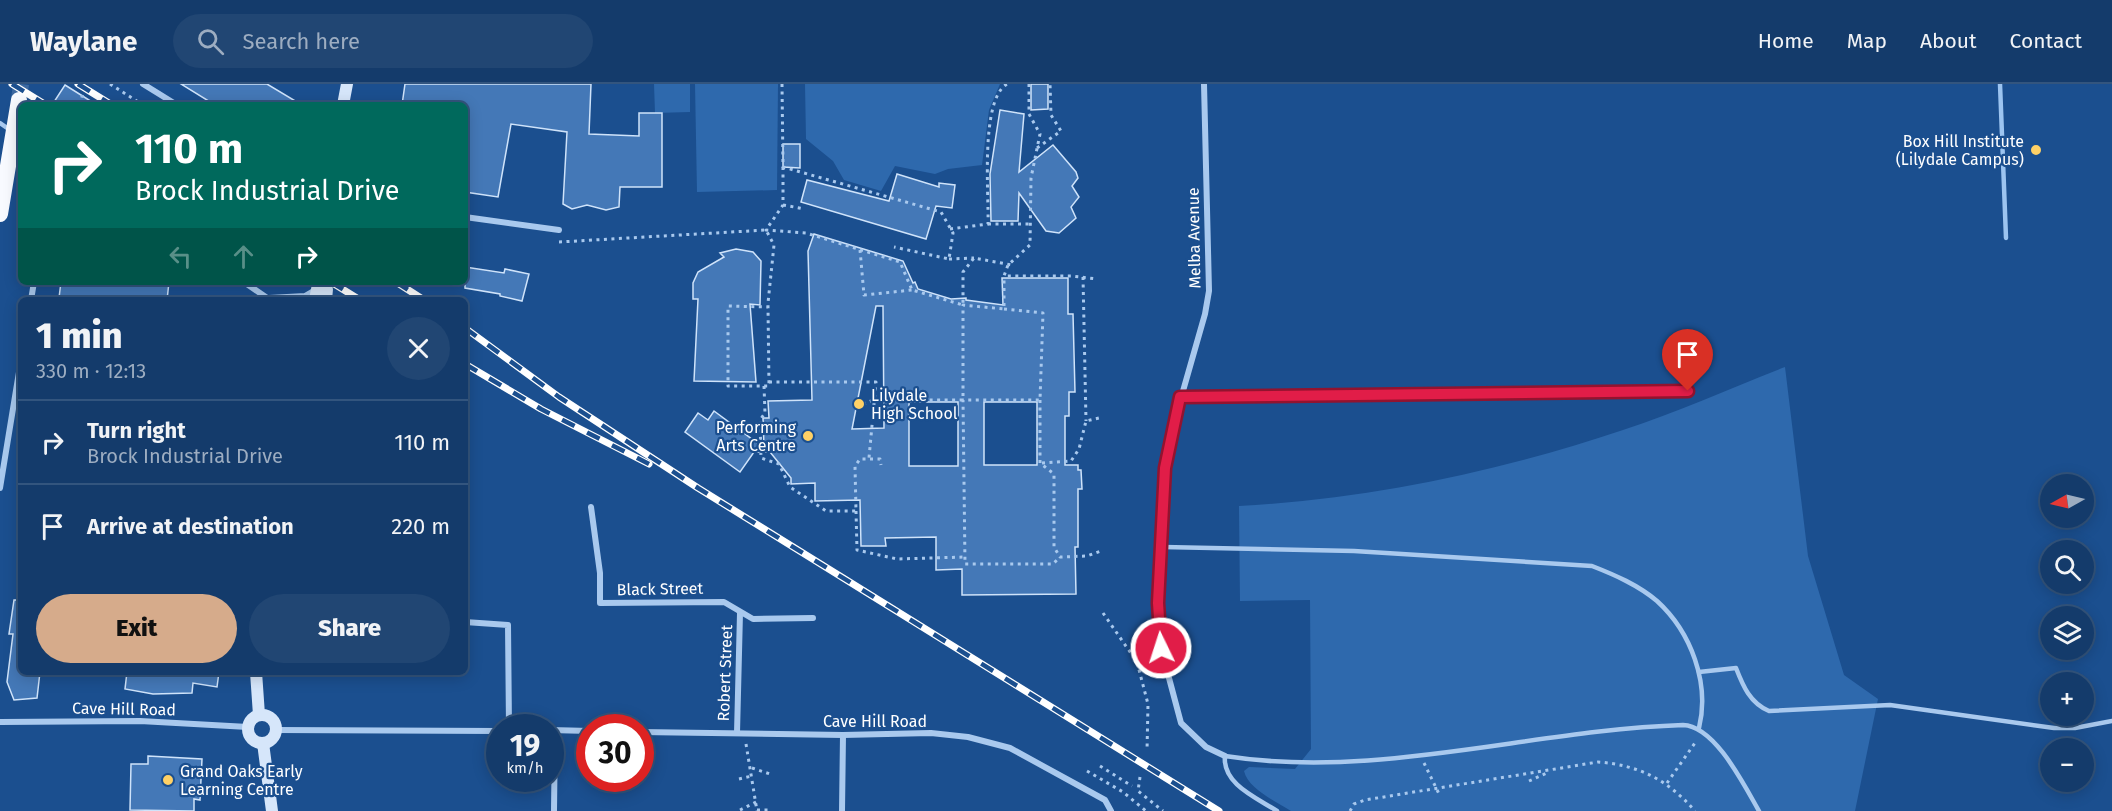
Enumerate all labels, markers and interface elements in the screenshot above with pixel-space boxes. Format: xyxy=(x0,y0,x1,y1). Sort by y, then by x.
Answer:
search box xyxy=(173,14,593,68)
text: Waylane xyxy=(30,25,137,58)
icon: search xyxy=(194,25,227,58)
text: Search here xyxy=(242,28,360,55)
text: Home xyxy=(1758,28,1814,54)
text: Map xyxy=(1847,28,1887,54)
text: About xyxy=(1920,28,1977,54)
text: Contact xyxy=(2010,28,2082,54)
text: 110 m xyxy=(135,124,243,174)
icon: right xyxy=(36,126,114,204)
place label: Box Hill Institute (Lilydale Campus) xyxy=(1896,132,2024,169)
marker: Box Hill Institute (Lilydale Campus) xyxy=(2029,143,2043,157)
text: Brock Industrial Drive xyxy=(135,175,400,207)
street label: Melba Avenue xyxy=(1184,187,1204,289)
icon: left xyxy=(164,240,197,273)
icon: ahead xyxy=(227,240,260,273)
icon: right xyxy=(290,240,323,273)
text: 1 min xyxy=(36,314,122,358)
button: close xyxy=(387,317,450,380)
pin xyxy=(1662,329,1713,391)
icon: arrive xyxy=(1671,338,1704,371)
text: 330 m · 12:13 xyxy=(36,359,146,383)
place label: Lilydale High School xyxy=(871,386,958,423)
marker: Lilydale High School xyxy=(852,397,866,411)
text: Turn right xyxy=(87,417,186,444)
place label: Performing Arts Centre xyxy=(716,418,797,455)
icon: right xyxy=(36,426,69,459)
text: 110 m xyxy=(394,429,450,456)
marker: Performing Arts Centre xyxy=(801,429,815,443)
text: Brock Industrial Drive xyxy=(87,444,283,468)
north arrow xyxy=(2040,474,2094,528)
map controls xyxy=(2040,474,2094,792)
icon: arrive xyxy=(36,510,69,543)
text: Arrive at destination xyxy=(87,513,294,540)
text: 220 m xyxy=(391,513,450,540)
button: search xyxy=(2040,540,2094,594)
street label: Black Street xyxy=(617,579,704,599)
button: Exit xyxy=(36,594,237,663)
button: Share xyxy=(249,594,450,663)
button: layers xyxy=(2040,606,2094,660)
position arrow xyxy=(1129,616,1193,680)
street label: Robert Street xyxy=(714,624,736,722)
button: + xyxy=(2040,672,2094,726)
street label: Cave Hill Road xyxy=(72,699,176,719)
street label: Cave Hill Road xyxy=(823,712,927,731)
speed limit sign: 30 xyxy=(576,714,654,792)
text: 19 xyxy=(510,728,540,764)
button: − xyxy=(2040,738,2094,792)
text: km/h xyxy=(506,759,544,777)
place label: Grand Oaks Early Learning Centre xyxy=(180,762,303,799)
marker: Grand Oaks Early Learning Centre xyxy=(161,773,175,787)

